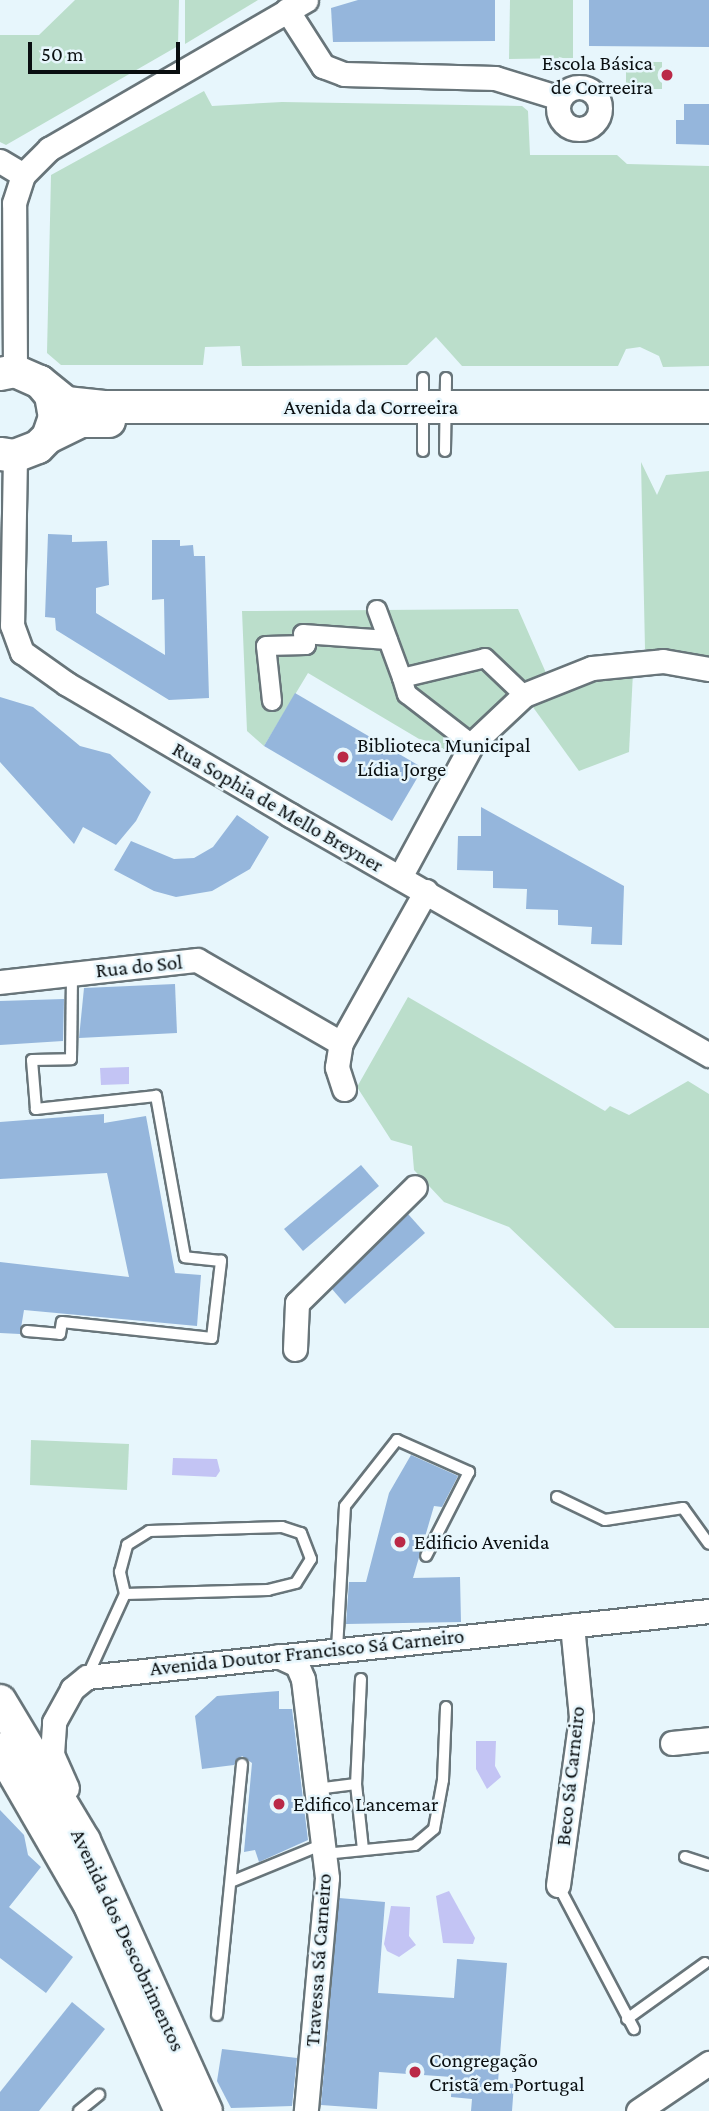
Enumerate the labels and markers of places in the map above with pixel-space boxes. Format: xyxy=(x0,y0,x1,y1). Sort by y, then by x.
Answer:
place label: Escola Básica de Correeira xyxy=(542,50,653,100)
marker: Escola Básica de Correeira xyxy=(659,67,675,83)
place label: Biblioteca Municipal Lídia Jorge xyxy=(357,732,530,782)
marker: Biblioteca Municipal Lídia Jorge xyxy=(335,749,351,765)
place label: Edificio Avenida xyxy=(414,1529,549,1555)
marker: Edificio Avenida xyxy=(392,1534,408,1550)
place label: Edifico Lancemar xyxy=(293,1791,439,1817)
marker: Edifico Lancemar xyxy=(271,1796,287,1812)
place label: Congregação Cristã em Portugal xyxy=(429,2047,585,2097)
marker: Congregação Cristã em Portugal xyxy=(407,2064,423,2080)

